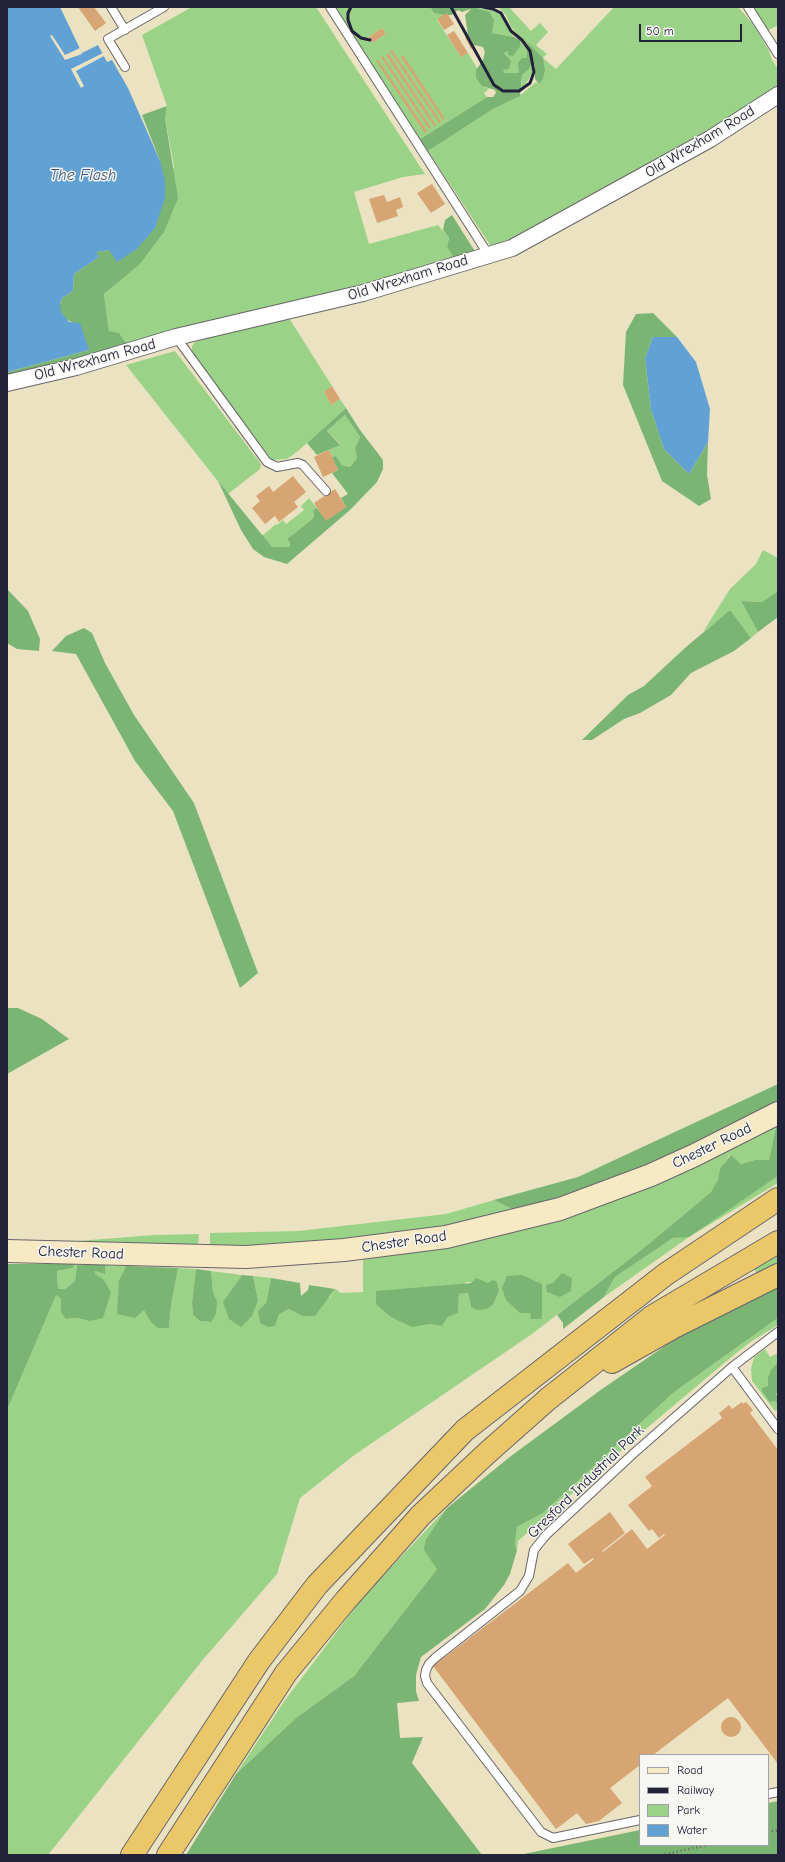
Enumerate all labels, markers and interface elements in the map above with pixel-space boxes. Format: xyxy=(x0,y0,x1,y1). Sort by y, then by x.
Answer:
scale bar xyxy=(641,16,744,42)
text: 50 m xyxy=(646,24,674,38)
street label: Old Wrexham Road xyxy=(642,102,758,182)
water label: The Flash xyxy=(50,165,116,185)
street label: Old Wrexham Road xyxy=(346,251,470,305)
street label: Old Wrexham Road xyxy=(32,335,158,385)
street label: Chester Road xyxy=(670,1119,754,1173)
street label: Chester Road xyxy=(360,1227,448,1257)
street label: Chester Road xyxy=(38,1243,124,1263)
street label: Gresford Industrial Park xyxy=(524,1422,648,1542)
legend xyxy=(639,1754,769,1846)
text: Road xyxy=(677,1763,703,1777)
text: Railway xyxy=(677,1783,714,1797)
text: Park xyxy=(677,1803,700,1817)
text: Water xyxy=(677,1823,707,1837)

